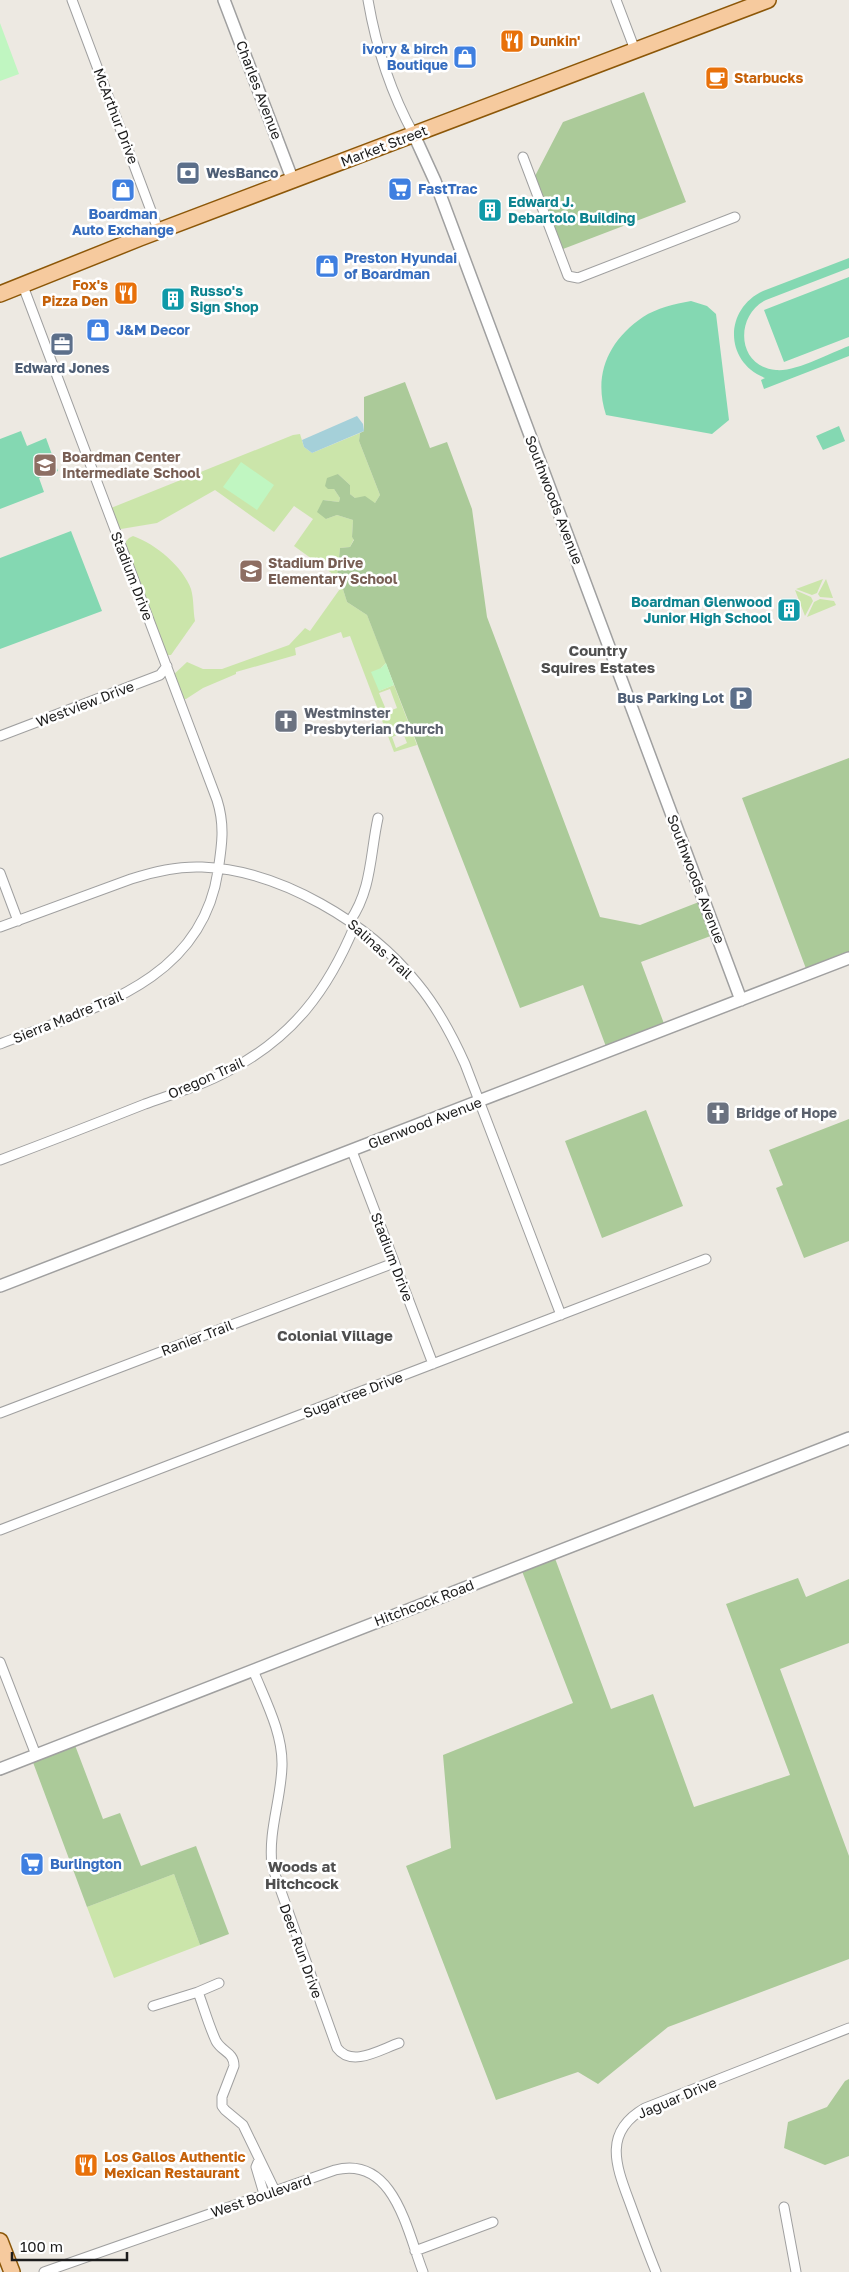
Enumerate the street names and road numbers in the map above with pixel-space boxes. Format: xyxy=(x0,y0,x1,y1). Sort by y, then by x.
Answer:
street label: Charles Avenue xyxy=(233,38,286,142)
street label: McArthur Drive xyxy=(90,66,143,166)
street label: Market Street xyxy=(338,121,430,170)
street label: Southwoods Avenue xyxy=(522,433,587,567)
street label: Stadium Drive xyxy=(108,529,157,623)
street label: Westview Drive xyxy=(34,677,136,730)
street label: Southwoods Avenue xyxy=(664,812,729,946)
street label: Salinas Trail xyxy=(344,915,416,982)
street label: Sierra Madre Trail xyxy=(10,987,125,1046)
street label: Oregon Trail xyxy=(165,1053,247,1102)
street label: Glenwood Avenue xyxy=(366,1093,484,1152)
street label: Stadium Drive xyxy=(368,1210,417,1304)
street label: Ranier Trail xyxy=(158,1316,235,1359)
street label: Sugartree Drive xyxy=(301,1368,405,1421)
street label: Hitchcock Road xyxy=(371,1576,476,1629)
street label: Deer Run Drive xyxy=(276,1901,326,2000)
street label: Jaguar Drive xyxy=(635,2073,719,2122)
street label: West Boulevard xyxy=(208,2170,313,2221)

